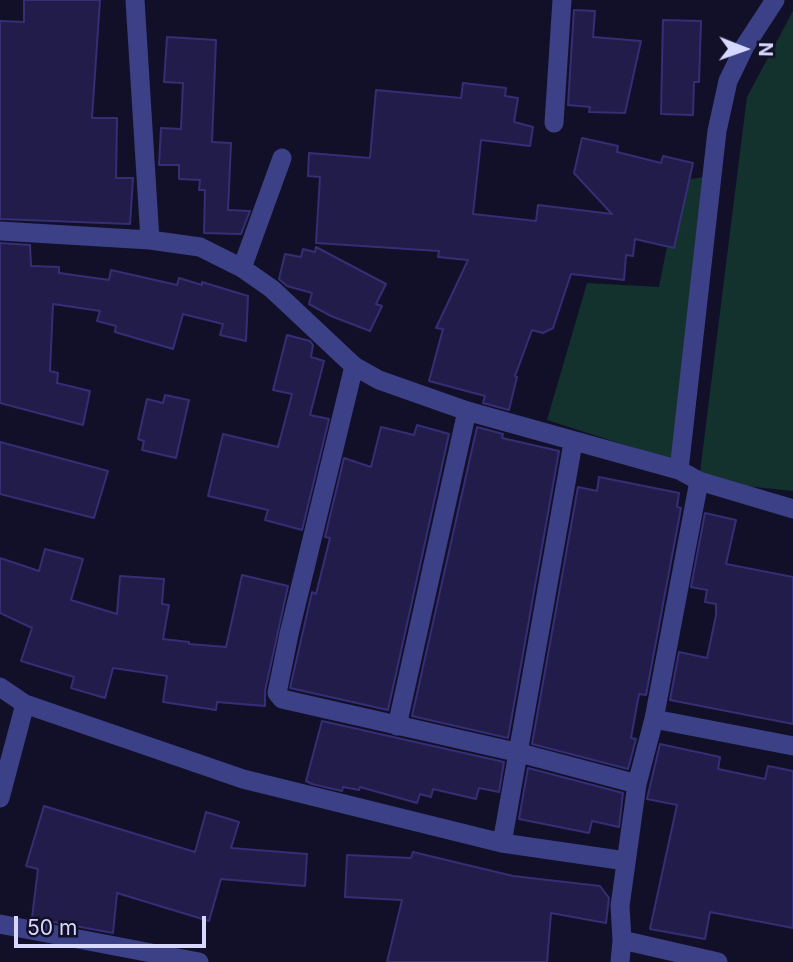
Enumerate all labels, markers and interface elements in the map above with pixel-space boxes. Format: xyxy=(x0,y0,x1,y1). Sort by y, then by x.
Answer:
north arrow xyxy=(709,14,779,84)
text: N xyxy=(754,42,777,57)
scale bar xyxy=(18,902,210,946)
text: 50 m xyxy=(27,915,77,940)

